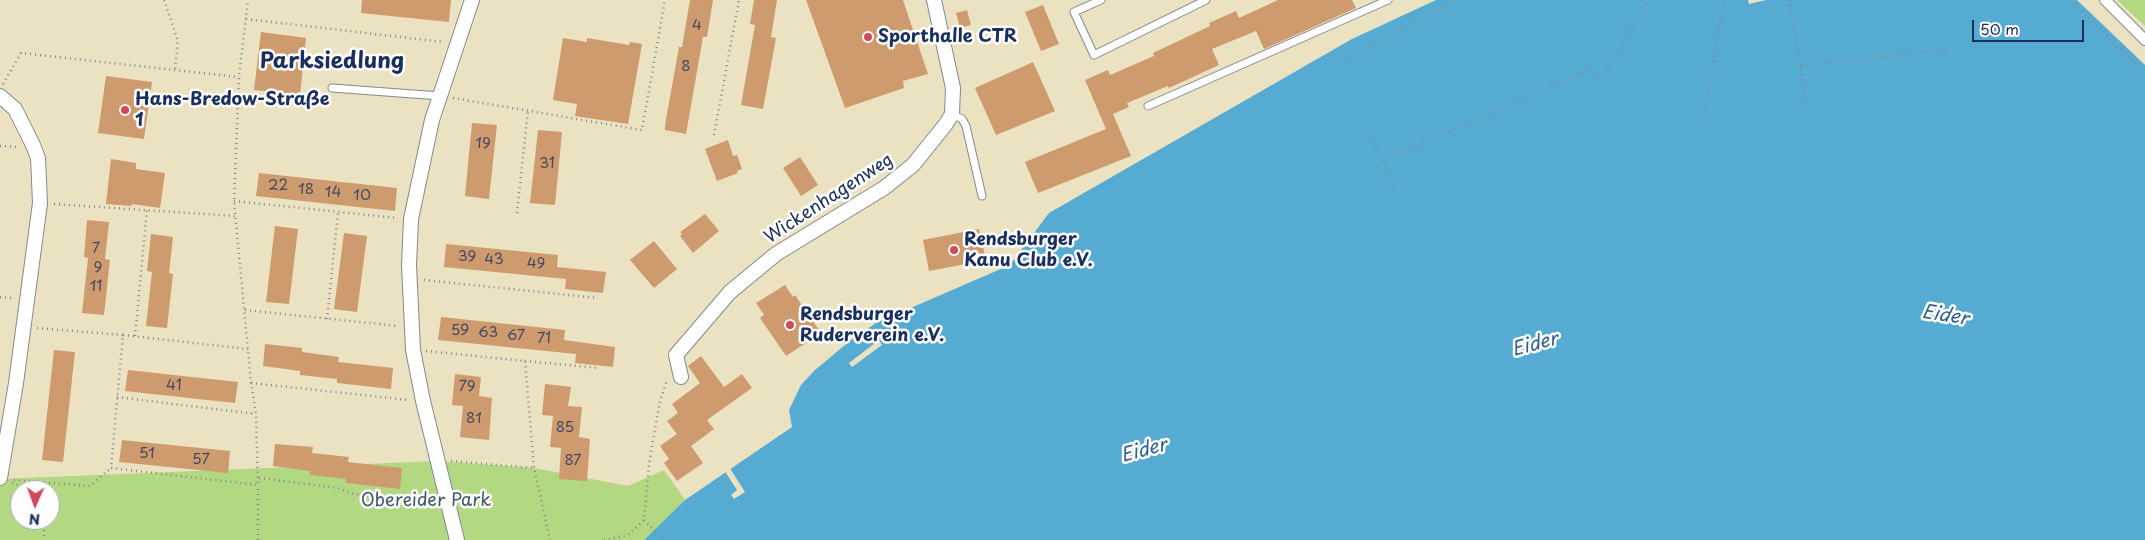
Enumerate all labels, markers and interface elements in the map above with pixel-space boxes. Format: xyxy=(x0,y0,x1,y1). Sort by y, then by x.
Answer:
scale bar xyxy=(1975,10,2088,42)
house number: 4 xyxy=(692,17,702,35)
text: 50 m xyxy=(1980,17,2019,40)
place label: Sporthalle CTR xyxy=(878,26,1017,48)
marker: Sporthalle CTR xyxy=(862,31,874,43)
district label: Parksiedlung xyxy=(260,49,404,75)
house number: 8 xyxy=(681,58,691,76)
place label: Hans-Bredow-Straße 1 xyxy=(135,89,330,132)
marker: Hans-Bredow-Straße 1 xyxy=(119,104,131,116)
house number: 19 xyxy=(475,135,491,153)
street label: Wickenhagenweg xyxy=(761,149,897,249)
house number: 31 xyxy=(539,155,555,173)
house number: 22 xyxy=(268,177,288,195)
house number: 18 xyxy=(298,181,314,199)
house number: 14 xyxy=(325,184,341,202)
house number: 10 xyxy=(353,187,371,205)
place label: Rendsburger Kanu Club e.V. xyxy=(964,229,1093,272)
house number: 7 xyxy=(92,240,100,258)
marker: Rendsburger Kanu Club e.V. xyxy=(948,244,960,256)
house number: 39 xyxy=(458,248,476,266)
house number: 43 xyxy=(484,251,504,269)
house number: 49 xyxy=(527,255,545,273)
house number: 9 xyxy=(94,259,102,277)
house number: 11 xyxy=(90,278,102,296)
water label: Eider xyxy=(1920,301,1970,331)
place label: Rendsburger Ruderverein e.V. xyxy=(800,304,944,346)
marker: Rendsburger Ruderverein e.V. xyxy=(784,319,796,331)
house number: 59 xyxy=(451,322,469,340)
house number: 63 xyxy=(478,324,498,342)
house number: 67 xyxy=(507,327,525,345)
water label: Eider xyxy=(1510,328,1560,362)
house number: 71 xyxy=(537,330,551,348)
house number: 41 xyxy=(166,377,182,395)
house number: 79 xyxy=(458,378,476,396)
house number: 81 xyxy=(466,410,482,428)
house number: 85 xyxy=(556,419,574,437)
water label: Eider xyxy=(1119,434,1169,468)
house number: 51 xyxy=(139,445,155,463)
house number: 57 xyxy=(192,451,210,469)
house number: 87 xyxy=(564,452,582,470)
north arrow xyxy=(10,480,60,530)
park label: Obereider Park xyxy=(361,490,491,512)
text: N xyxy=(29,509,40,530)

